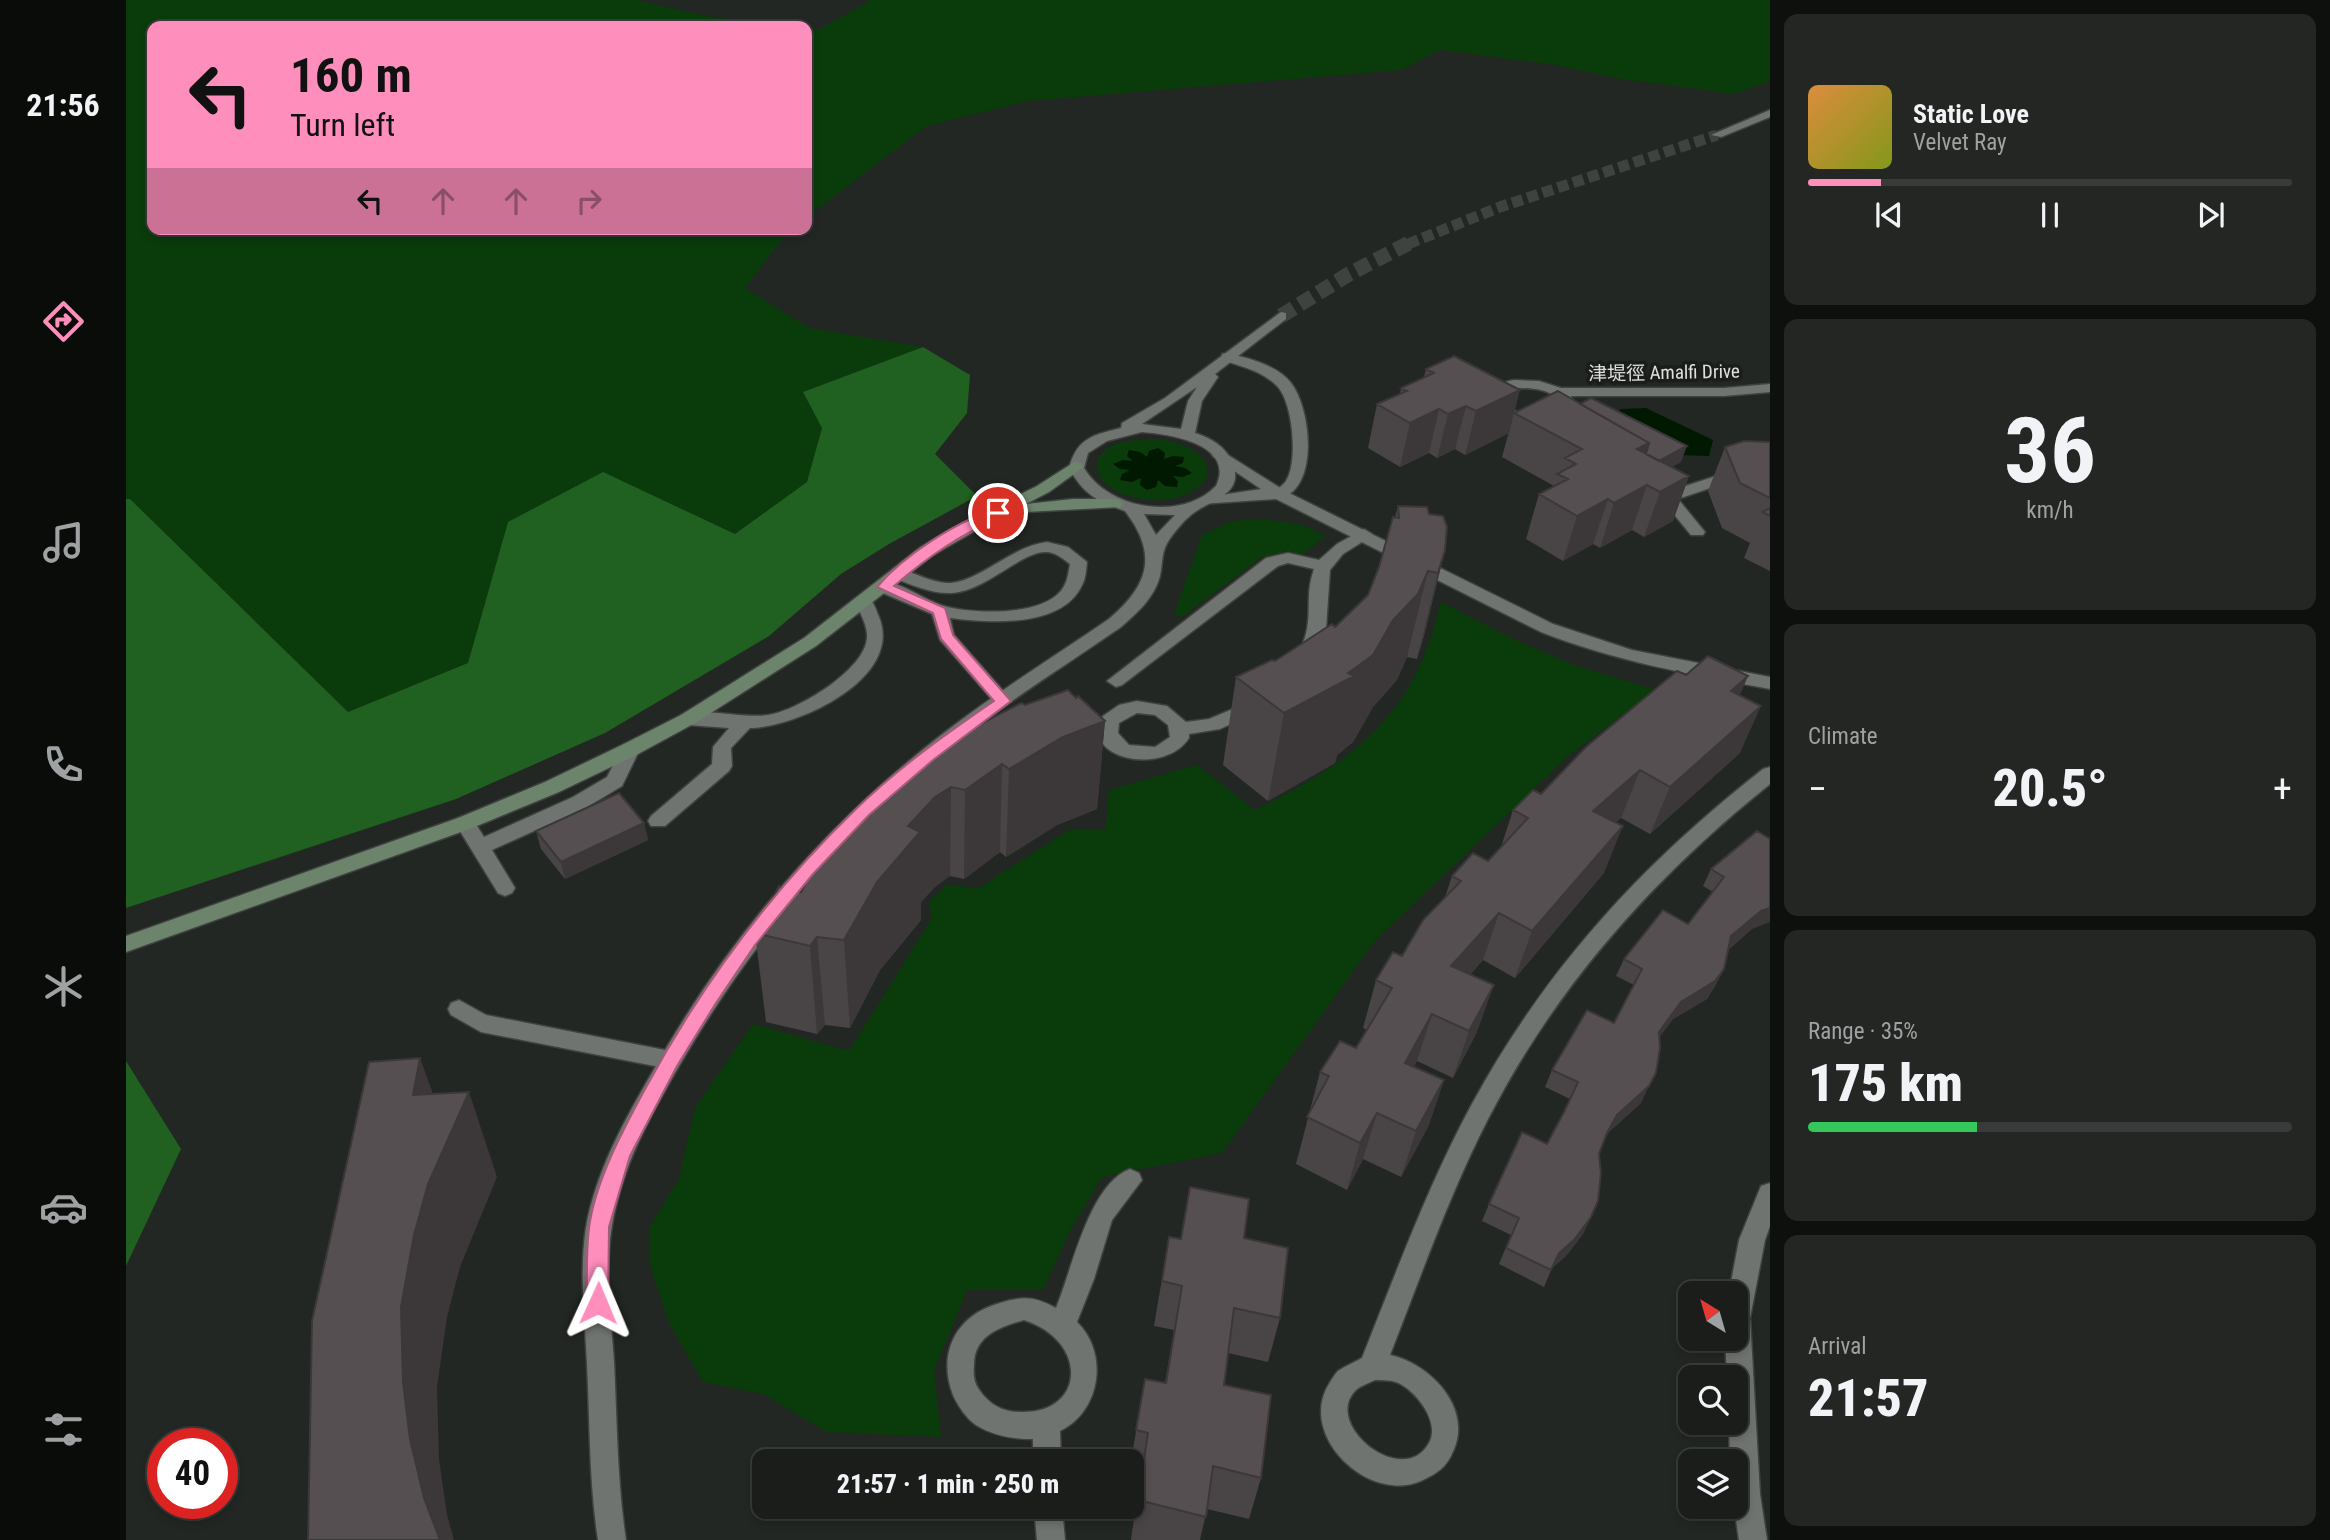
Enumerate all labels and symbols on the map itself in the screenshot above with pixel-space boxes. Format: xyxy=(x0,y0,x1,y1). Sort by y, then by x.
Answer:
street label: 津堤徑 Amalfi Drive xyxy=(1588,360,1740,385)
pin xyxy=(968,483,1028,543)
position arrow xyxy=(561,1266,635,1340)
north arrow xyxy=(1678,1281,1748,1351)
speed limit sign: 40 xyxy=(147,1428,238,1519)

